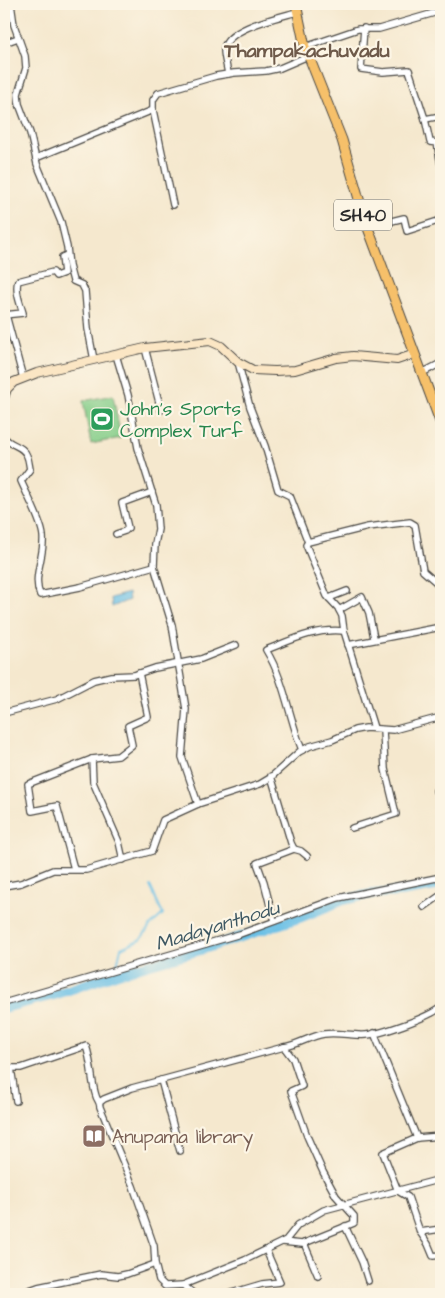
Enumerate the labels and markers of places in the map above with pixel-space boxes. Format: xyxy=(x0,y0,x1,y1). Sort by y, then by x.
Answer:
place label: John's Sports Complex Turf xyxy=(120,396,243,445)
sports icon: John's Sports Complex Turf xyxy=(89,406,115,432)
library icon: Anupama library xyxy=(81,1123,107,1149)
place label: Anupama library xyxy=(112,1124,254,1152)

